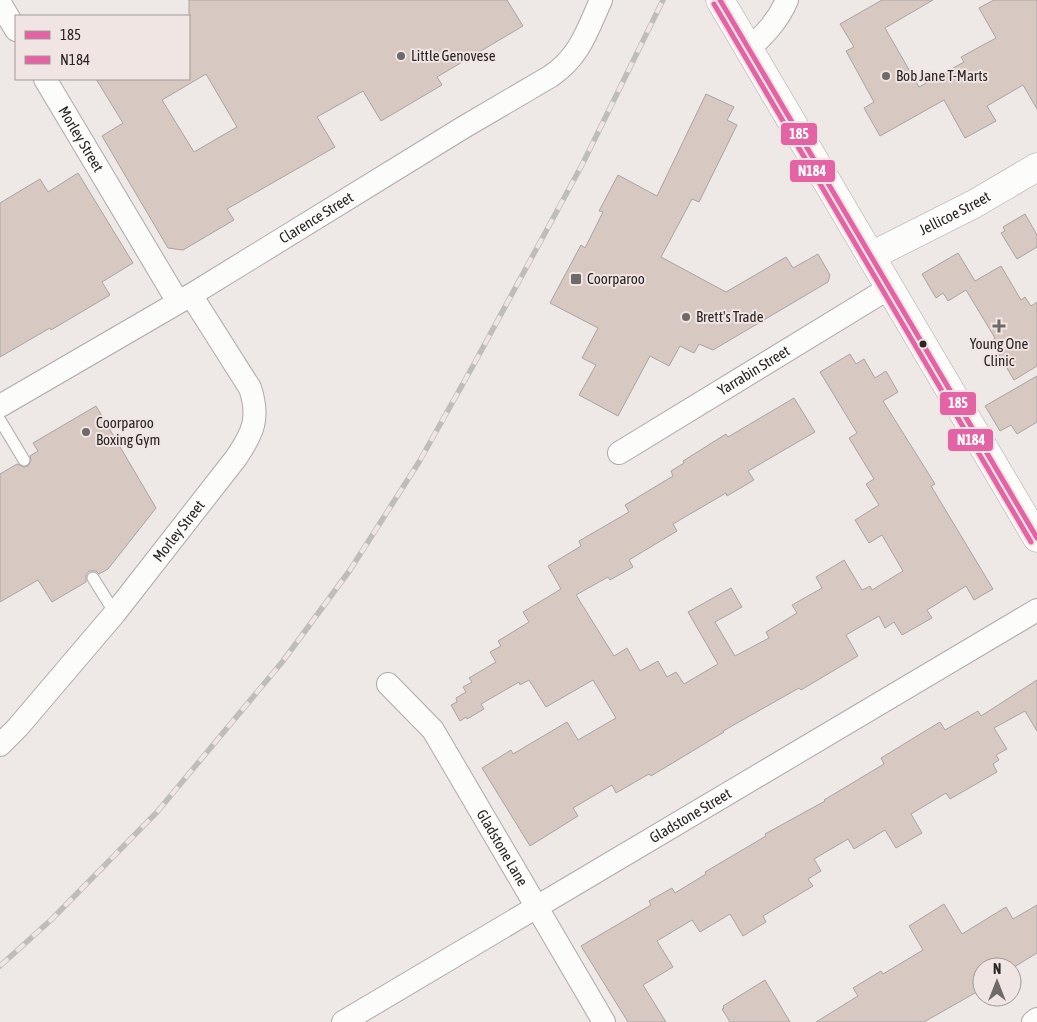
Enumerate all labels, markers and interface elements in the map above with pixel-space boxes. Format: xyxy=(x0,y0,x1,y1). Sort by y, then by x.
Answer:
legend xyxy=(15,15,190,80)
text: 185 xyxy=(60,26,81,43)
place label: Little Genovese xyxy=(411,47,496,64)
marker: Little Genovese xyxy=(395,50,407,62)
text: N184 xyxy=(60,51,90,68)
place label: Bob Jane T-Marts xyxy=(896,67,988,84)
marker: Bob Jane T-Marts xyxy=(880,70,892,82)
street label: Morley Street xyxy=(55,103,107,175)
line badge: 185 xyxy=(780,122,818,146)
text: 185 xyxy=(789,126,809,142)
line badge: N184 xyxy=(789,159,836,183)
text: N184 xyxy=(798,163,826,179)
street label: Jellicoe Street xyxy=(916,187,993,238)
street label: Clarence Street xyxy=(276,188,356,247)
place label: Coorparoo xyxy=(587,270,645,287)
marker: Coorparoo xyxy=(569,272,583,286)
place label: Brett's Trade xyxy=(696,308,764,325)
marker: Brett's Trade xyxy=(680,311,692,323)
marker: Young One Clinic xyxy=(992,319,1006,333)
place label: Young One Clinic xyxy=(970,335,1029,369)
unlabelled marker xyxy=(918,339,928,349)
street label: Yarrabin Street xyxy=(714,342,793,399)
line badge: 185 xyxy=(939,391,977,416)
text: 185 xyxy=(948,395,968,411)
place label: Coorparoo Boxing Gym xyxy=(96,414,160,448)
marker: Coorparoo Boxing Gym xyxy=(80,426,92,438)
line badge: N184 xyxy=(947,428,994,452)
text: N184 xyxy=(957,432,985,448)
street label: Morley Street xyxy=(149,497,208,565)
street label: Gladstone Street xyxy=(646,785,734,846)
street label: Gladstone Lane xyxy=(474,806,532,889)
north arrow xyxy=(972,957,1022,1007)
text: N xyxy=(993,961,1001,977)

